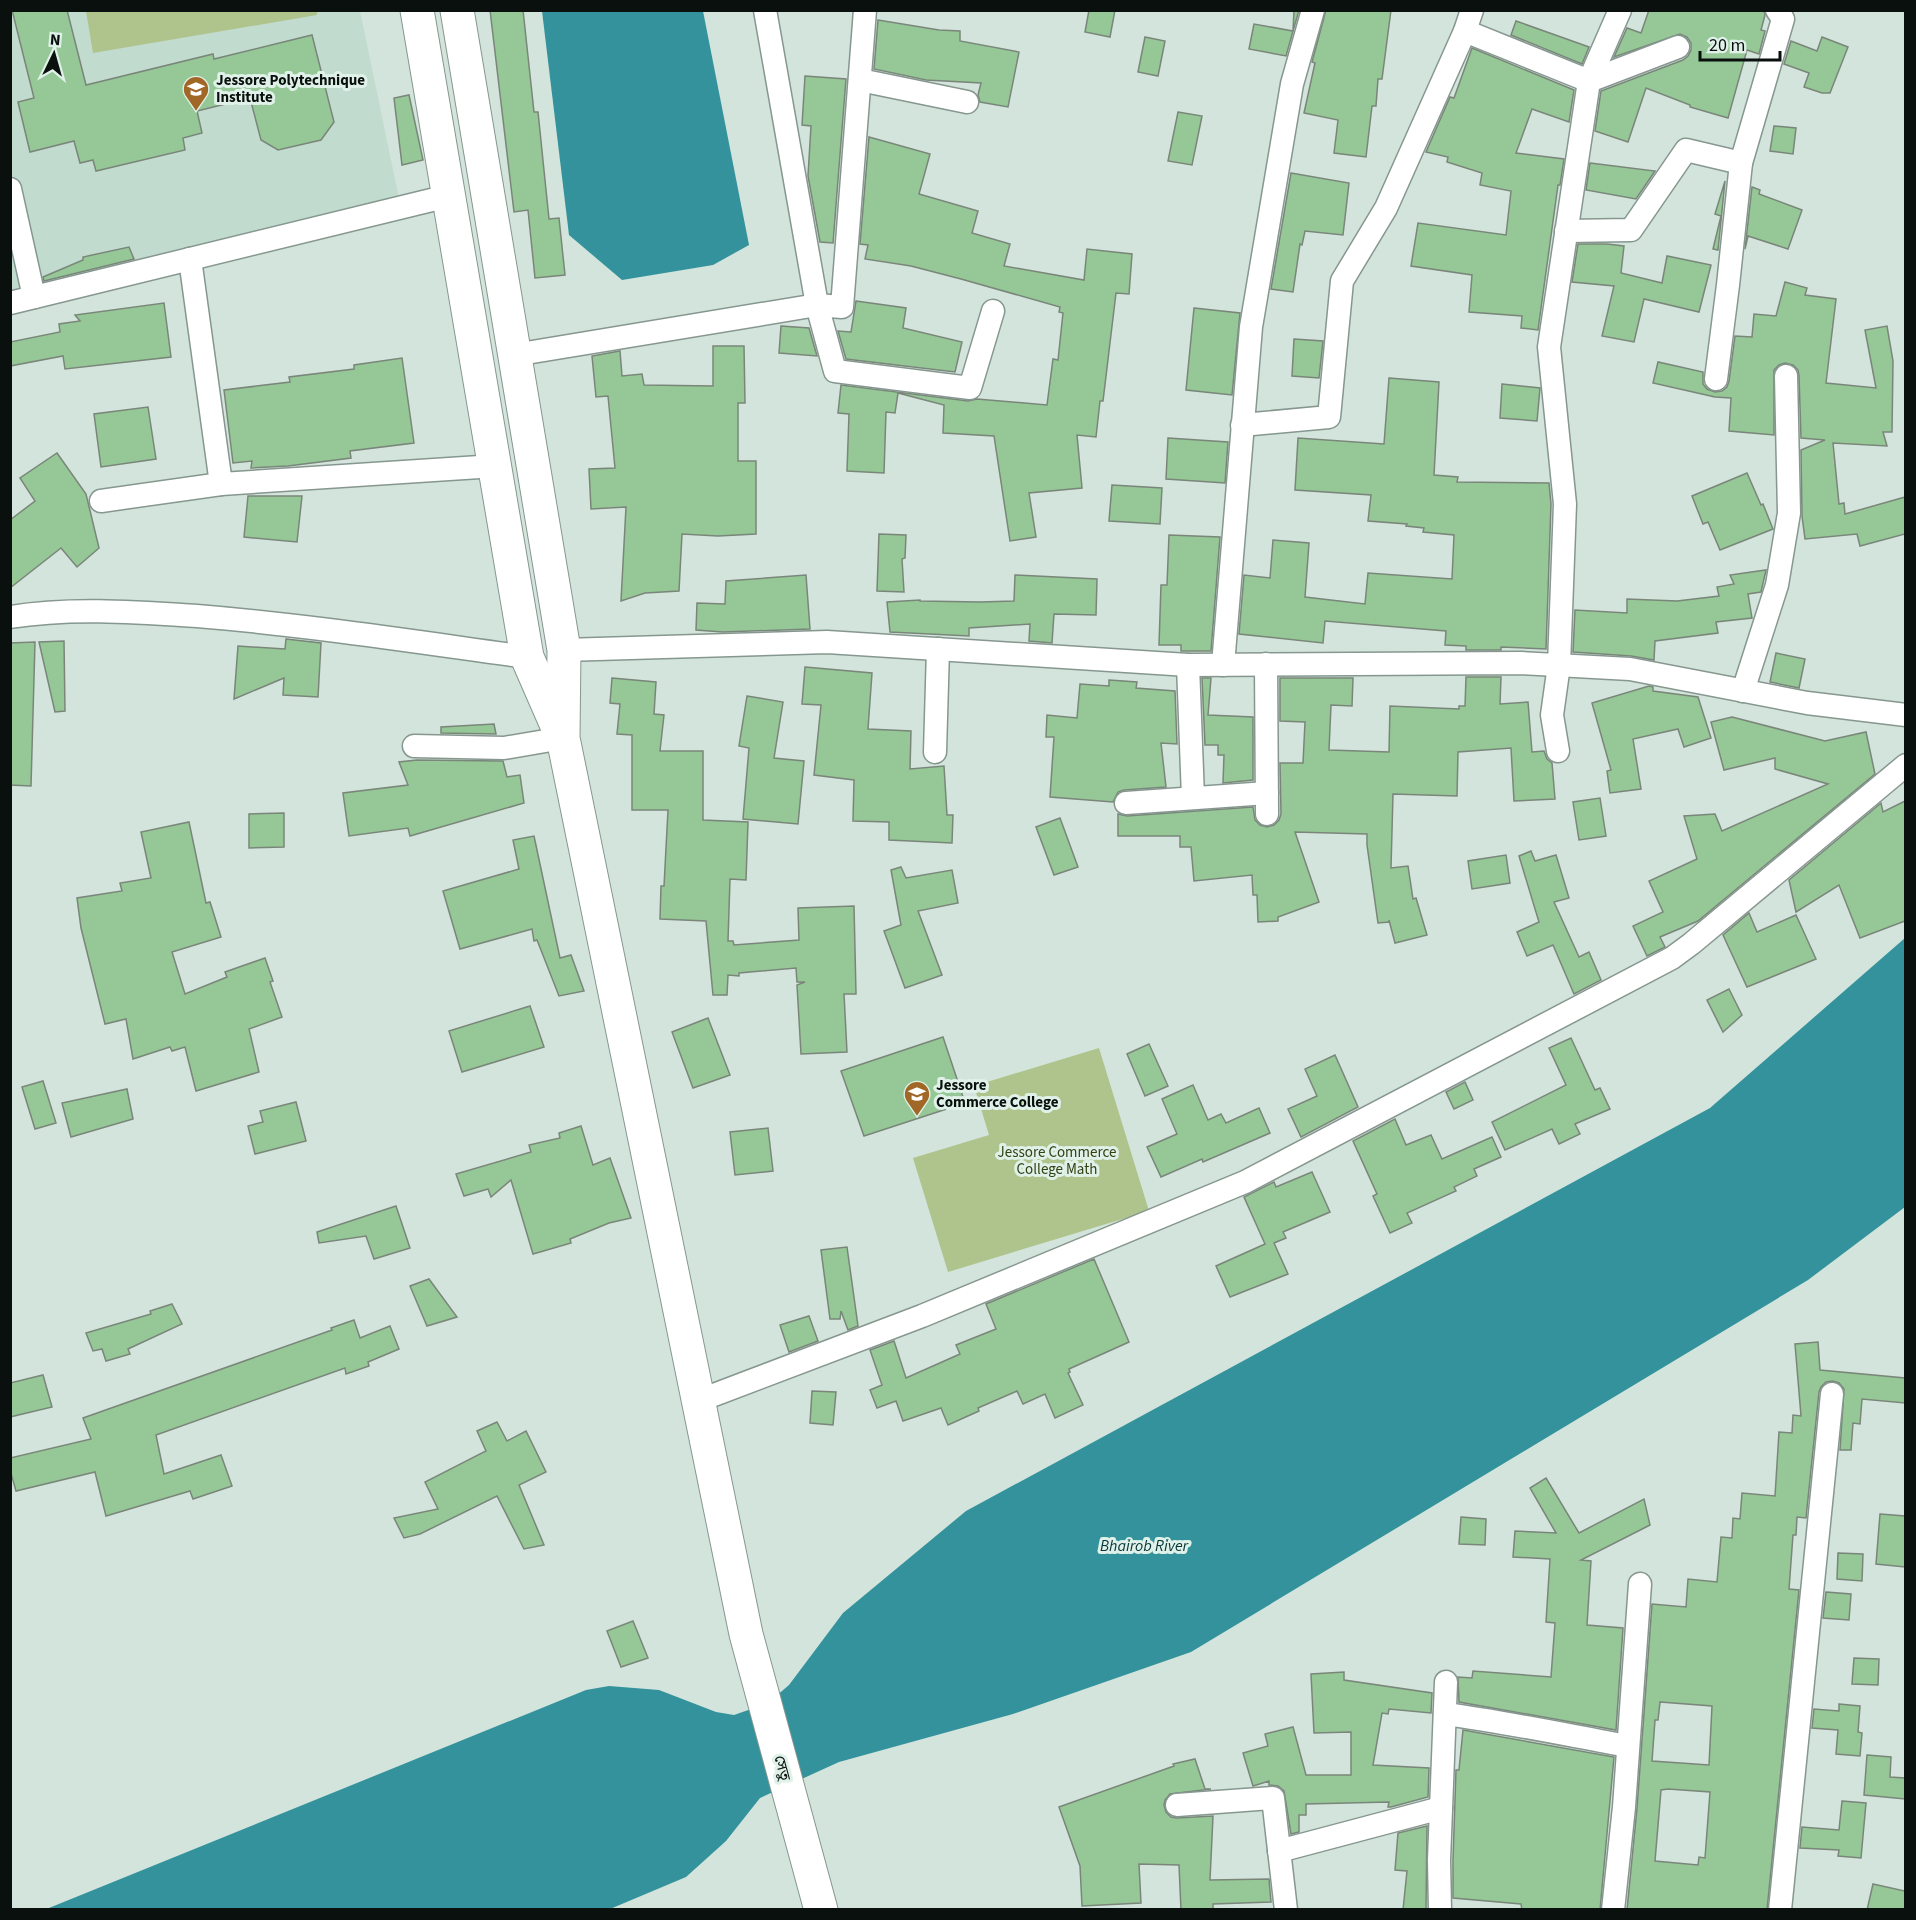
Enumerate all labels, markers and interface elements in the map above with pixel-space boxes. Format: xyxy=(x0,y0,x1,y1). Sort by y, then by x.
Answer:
north arrow xyxy=(24,24,84,84)
scale bar xyxy=(1700,24,1780,62)
text: N xyxy=(49,29,61,51)
text: 20 m xyxy=(1709,33,1745,58)
place label: Jessore Polytechnique Institute xyxy=(216,70,365,108)
school or university icon: Jessore Polytechnique Institute xyxy=(181,74,211,112)
place label: Jessore Commerce College xyxy=(936,1075,1059,1113)
school or university icon: Jessore Commerce College xyxy=(902,1079,932,1117)
park label: Jessore Commerce College Math xyxy=(998,1142,1116,1180)
water label: Bhairob River xyxy=(1100,1535,1190,1557)
street label: সেতু xyxy=(769,1753,796,1783)

